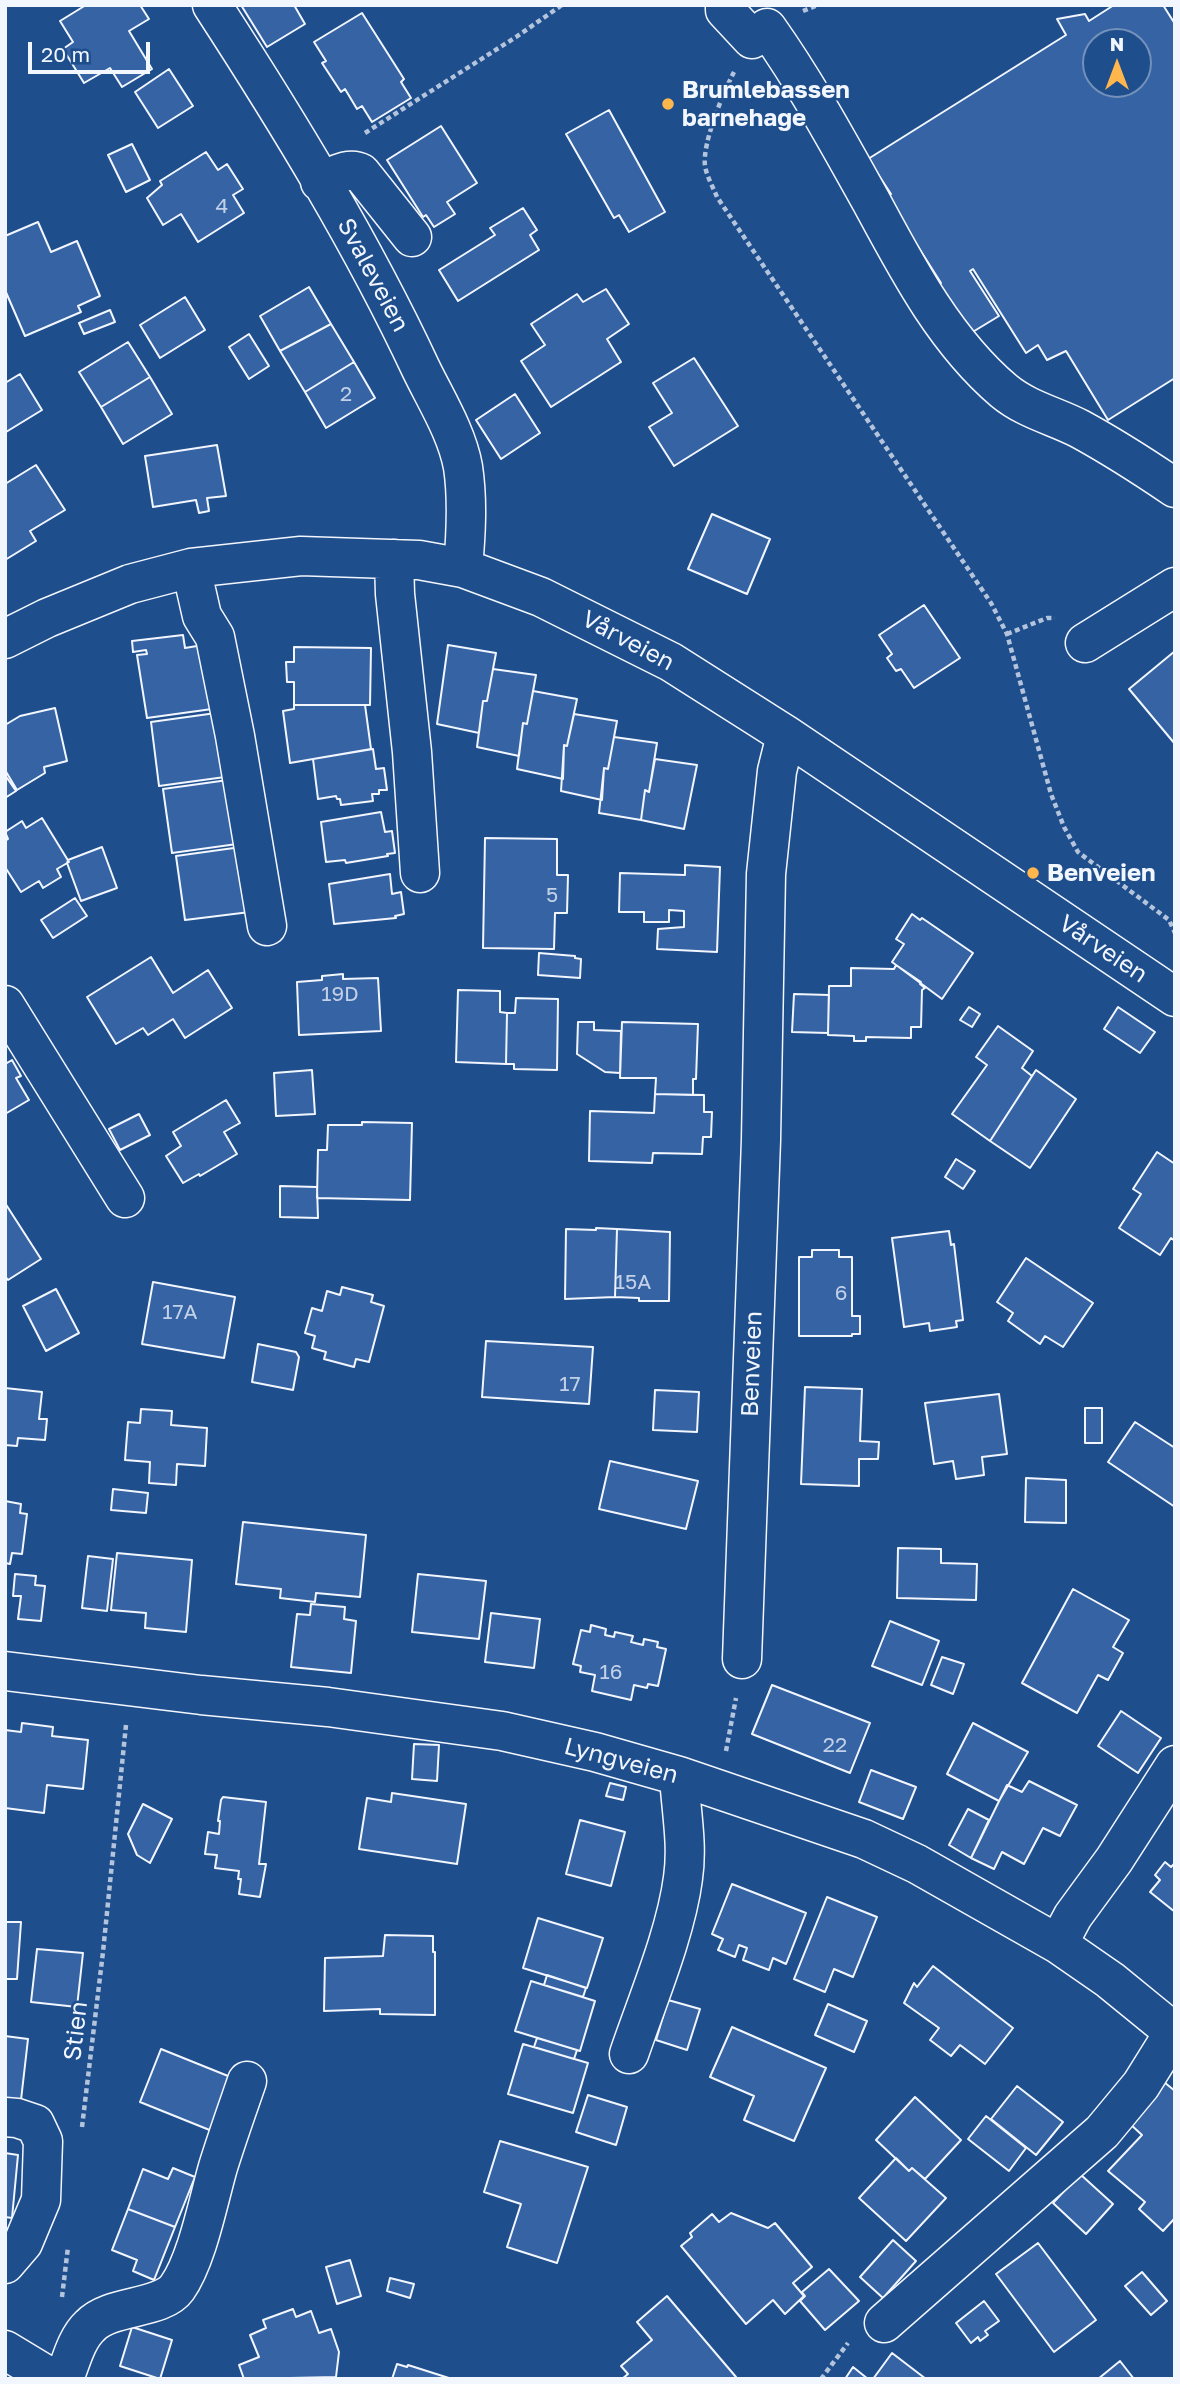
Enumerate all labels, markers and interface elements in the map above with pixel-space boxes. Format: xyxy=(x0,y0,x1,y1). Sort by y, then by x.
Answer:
scale bar xyxy=(32,28,154,72)
north arrow xyxy=(1082,28,1152,98)
text: N xyxy=(1110,32,1124,55)
text: 20 m xyxy=(41,41,90,67)
place label: Brumlebassen barnehage xyxy=(682,76,850,132)
marker: Brumlebassen barnehage xyxy=(660,96,676,112)
house number: 4 xyxy=(216,193,228,219)
street label: Svaleveien xyxy=(331,213,415,337)
house number: 2 xyxy=(340,381,352,407)
street label: Vårveien xyxy=(577,605,679,677)
place label: Benveien xyxy=(1047,859,1156,887)
marker: Benveien xyxy=(1025,865,1041,881)
house number: 5 xyxy=(546,882,558,908)
street label: Vårveien xyxy=(1053,909,1153,989)
house number: 19D xyxy=(321,981,359,1007)
house number: 15A xyxy=(615,1269,651,1295)
house number: 6 xyxy=(835,1280,847,1306)
house number: 17A xyxy=(162,1299,198,1325)
street label: Benveien xyxy=(736,1310,768,1418)
house number: 17 xyxy=(559,1371,581,1397)
house number: 16 xyxy=(600,1659,622,1685)
street label: Lyngveien xyxy=(561,1732,681,1790)
house number: 22 xyxy=(823,1732,847,1758)
street label: Stien xyxy=(58,2000,94,2062)

